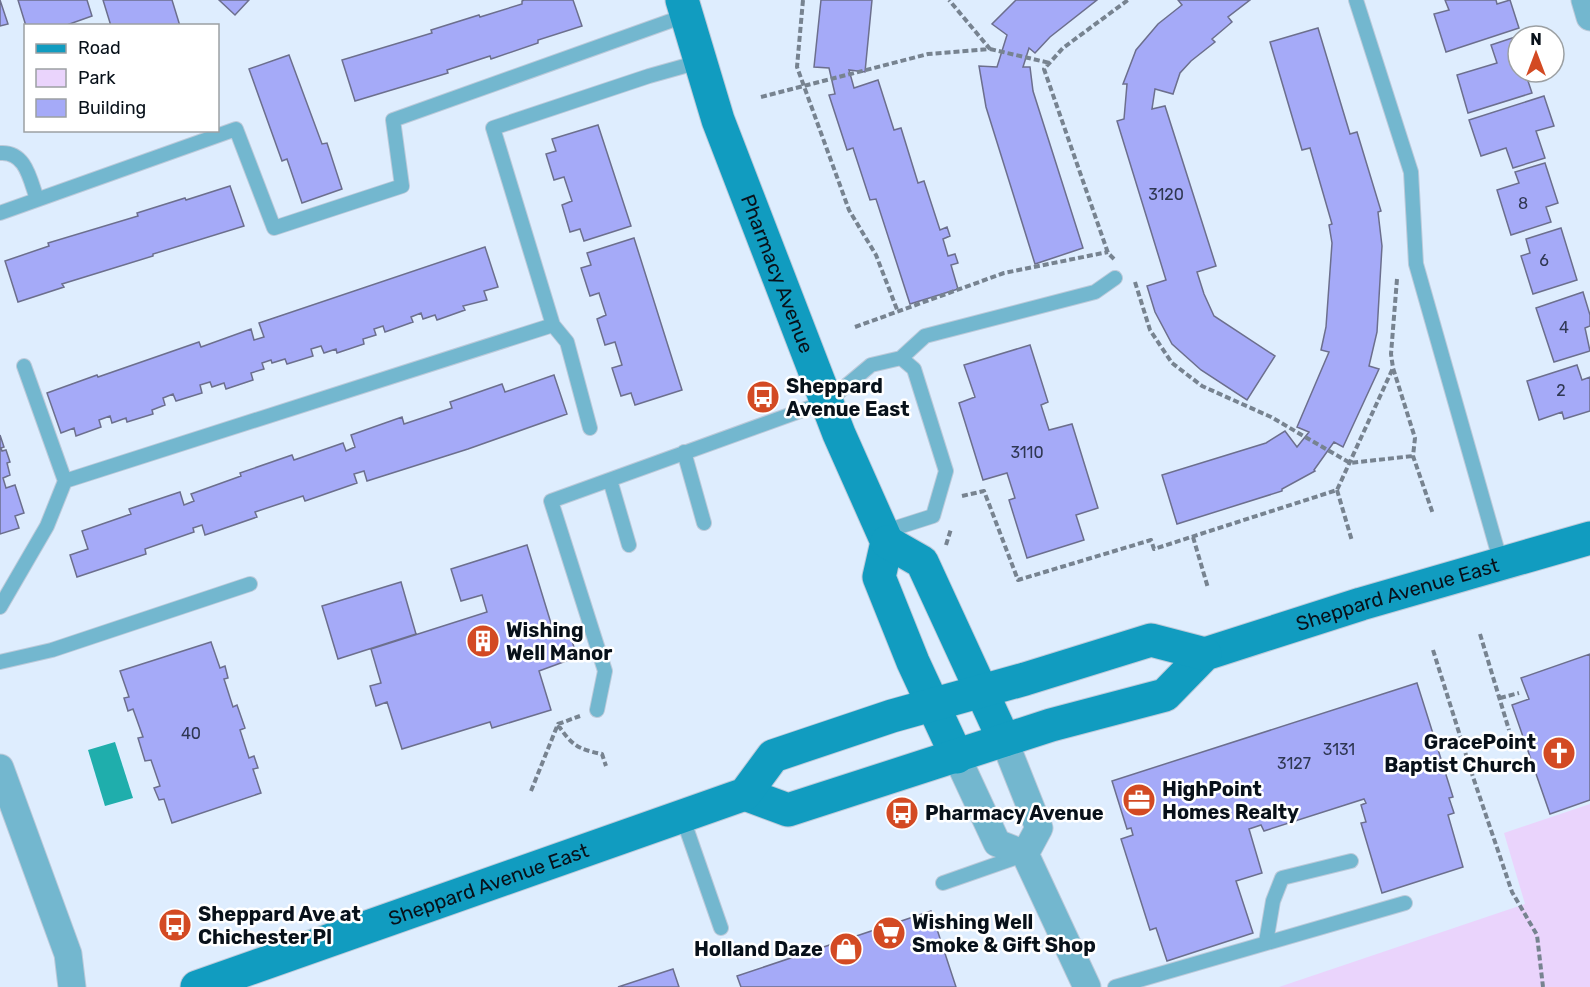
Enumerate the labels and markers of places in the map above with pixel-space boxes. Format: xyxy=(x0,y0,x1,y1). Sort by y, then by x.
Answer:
place label: Sheppard Avenue East xyxy=(786,374,910,421)
bus stop icon: Sheppard Avenue East xyxy=(745,379,781,415)
place label: Wishing Well Manor xyxy=(506,618,612,665)
building icon: Wishing Well Manor xyxy=(465,623,501,659)
place label: GracePoint Baptist Church xyxy=(1384,730,1536,777)
church icon: GracePoint Baptist Church xyxy=(1541,735,1577,771)
place label: HighPoint Homes Realty xyxy=(1162,777,1299,824)
office icon: HighPoint Homes Realty xyxy=(1121,782,1157,818)
bus stop icon: Pharmacy Avenue xyxy=(884,795,920,831)
place label: Pharmacy Avenue xyxy=(925,801,1104,825)
place label: Sheppard Ave at Chichester Pl xyxy=(198,902,361,949)
bus stop icon: Sheppard Ave at Chichester Pl xyxy=(157,907,193,943)
place label: Wishing Well Smoke & Gift Shop xyxy=(912,910,1096,957)
supermarket icon: Wishing Well Smoke & Gift Shop xyxy=(871,915,907,951)
shop icon: Holland Daze xyxy=(828,931,864,967)
place label: Holland Daze xyxy=(694,937,823,961)

